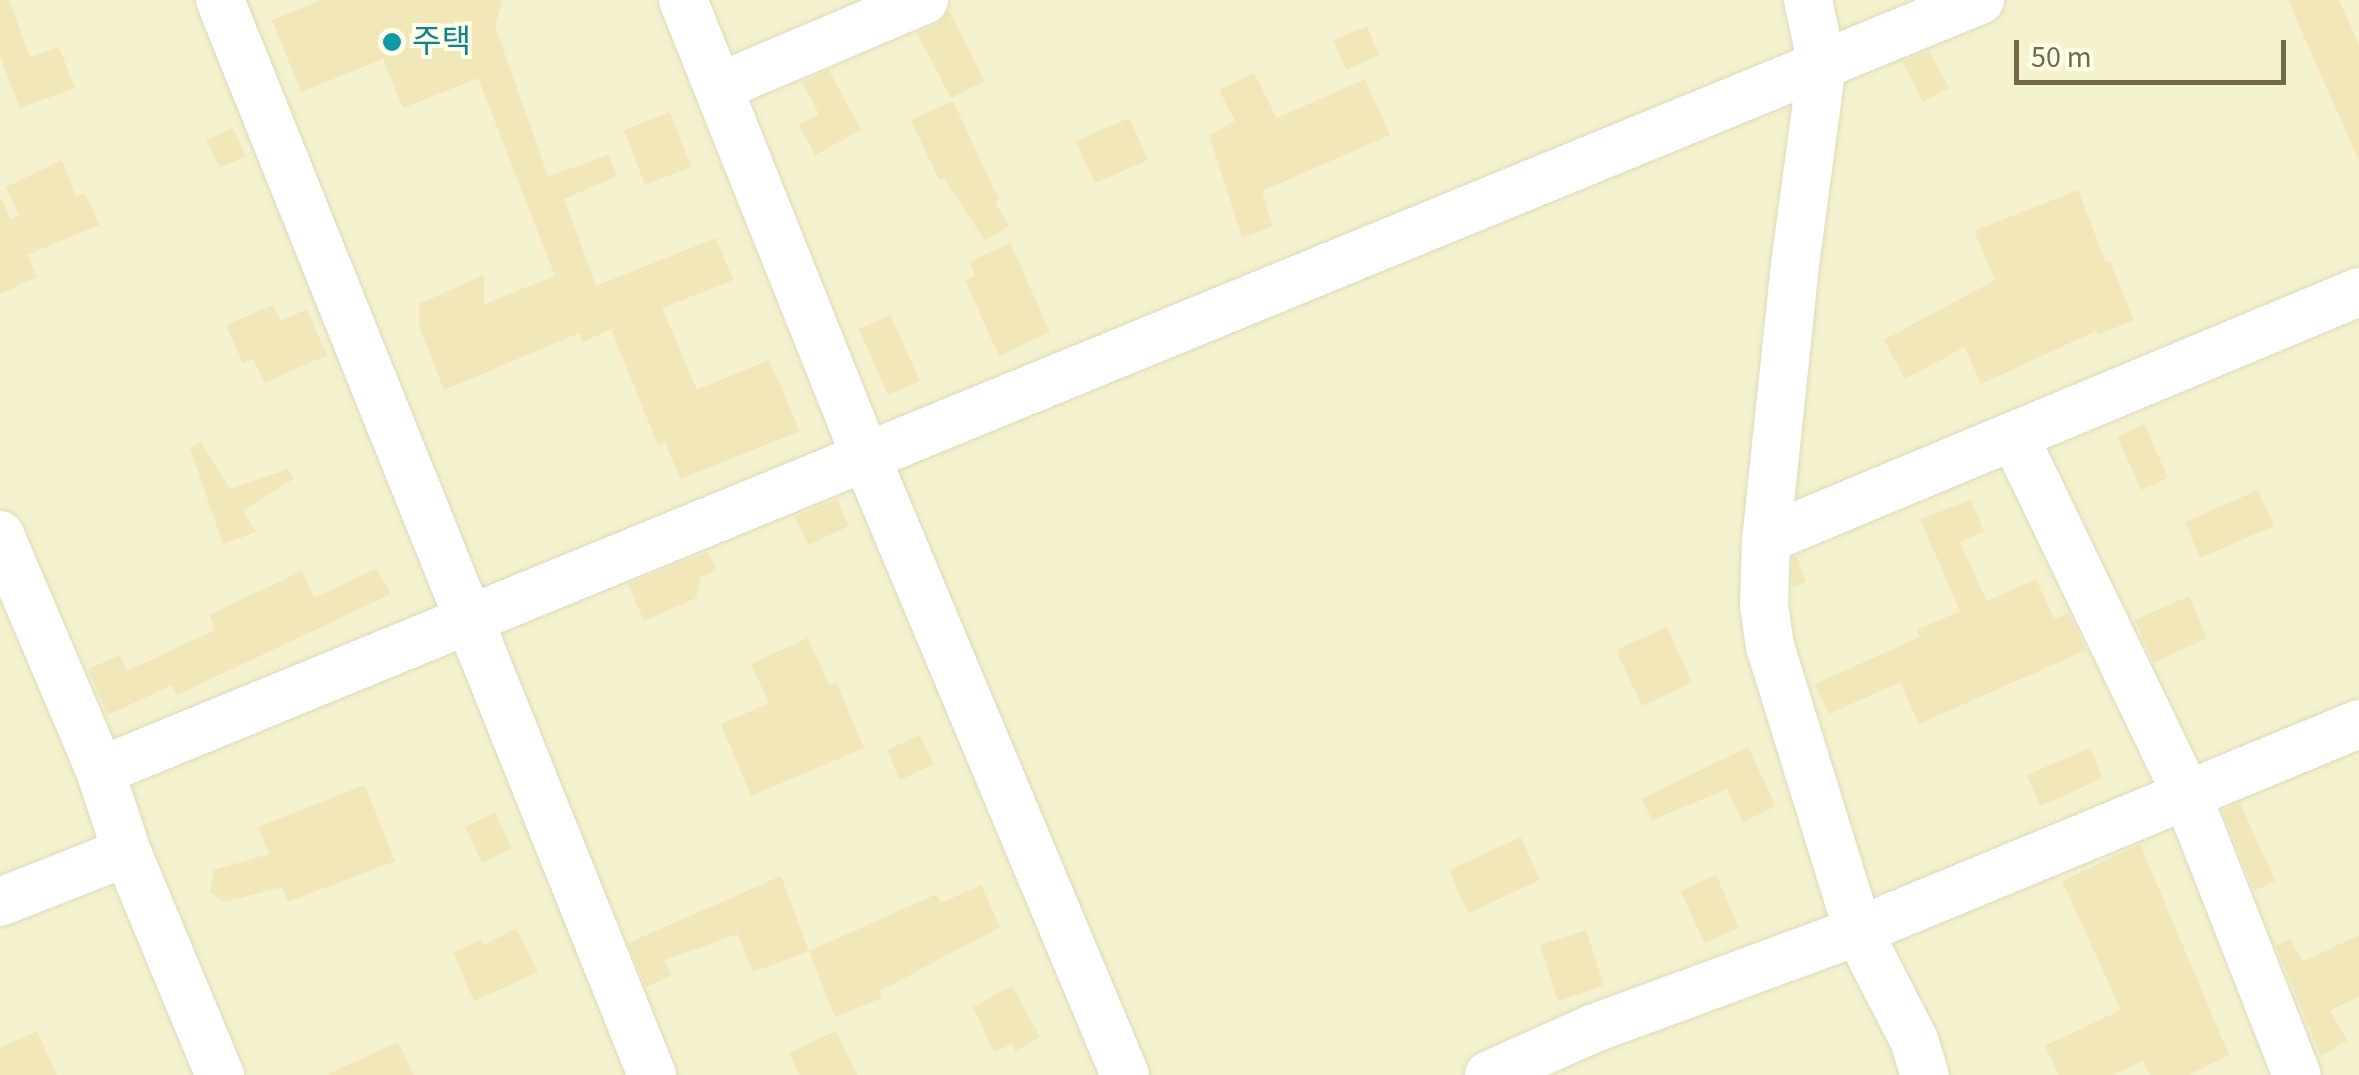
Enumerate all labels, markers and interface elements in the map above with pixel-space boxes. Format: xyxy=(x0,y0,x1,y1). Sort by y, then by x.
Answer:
scale bar xyxy=(2019,20,2292,82)
place label: 주택 xyxy=(412,23,471,61)
marker: 주택 xyxy=(381,31,403,53)
text: 50 m xyxy=(2031,36,2092,79)

